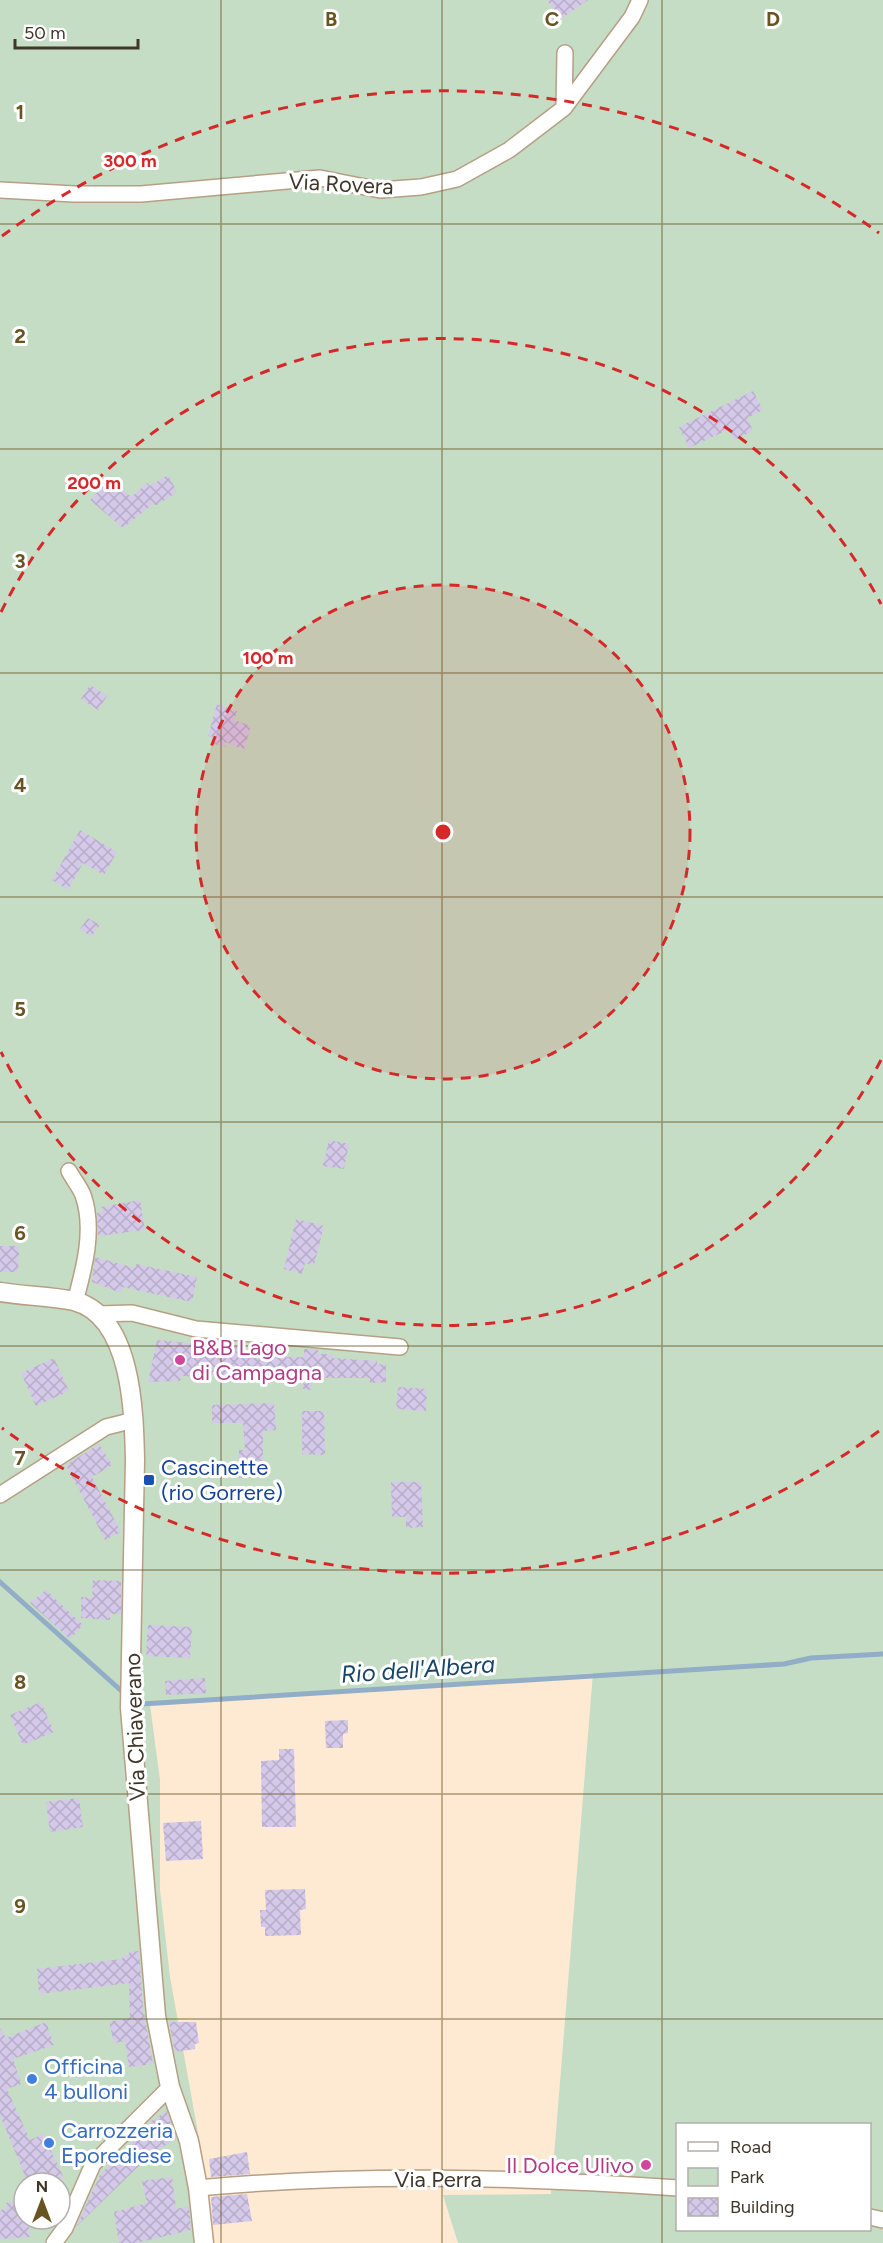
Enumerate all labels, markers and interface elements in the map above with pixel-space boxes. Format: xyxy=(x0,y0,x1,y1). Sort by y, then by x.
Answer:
text: B xyxy=(325,7,337,31)
text: C xyxy=(545,7,559,31)
text: D xyxy=(766,7,780,31)
scale bar xyxy=(15,12,138,50)
text: 50 m xyxy=(24,22,66,44)
text: 1 xyxy=(16,100,24,124)
text: 300 m xyxy=(103,150,157,172)
street label: Via Rovera xyxy=(288,168,394,200)
text: 2 xyxy=(14,324,26,348)
text: 200 m xyxy=(67,472,121,494)
text: 3 xyxy=(14,549,26,573)
text: 100 m xyxy=(243,647,293,669)
text: 4 xyxy=(14,773,27,797)
centre of rings xyxy=(433,822,453,842)
text: 5 xyxy=(14,997,26,1021)
text: 6 xyxy=(14,1221,26,1245)
place label: B&B Lago di Campagna xyxy=(192,1334,322,1386)
marker: B&B Lago di Campagna xyxy=(173,1353,187,1367)
text: 7 xyxy=(14,1446,26,1470)
place label: Cascinette (rio Gorrere) xyxy=(161,1454,283,1506)
marker: Cascinette (rio Gorrere) xyxy=(142,1473,156,1487)
water label: Rio dell'Albera xyxy=(340,1649,496,1689)
street label: Via Chiaverano xyxy=(119,1652,151,1802)
text: 8 xyxy=(14,1670,26,1694)
text: 9 xyxy=(14,1894,26,1918)
place label: Officina 4 bulloni xyxy=(44,2053,128,2105)
marker: Officina 4 bulloni xyxy=(25,2072,39,2086)
place label: Carrozzeria Eporediese xyxy=(61,2117,173,2169)
legend xyxy=(676,2123,871,2231)
marker: Carrozzeria Eporediese xyxy=(42,2136,56,2150)
text: Road xyxy=(730,2136,771,2158)
place label: Il Dolce Ulivo xyxy=(506,2152,634,2179)
marker: Il Dolce Ulivo xyxy=(639,2158,653,2172)
street label: Via Perra xyxy=(394,2166,482,2193)
text: Park xyxy=(730,2166,765,2188)
north arrow xyxy=(12,2171,72,2231)
text: N xyxy=(36,2177,48,2196)
text: Building xyxy=(730,2196,795,2218)

